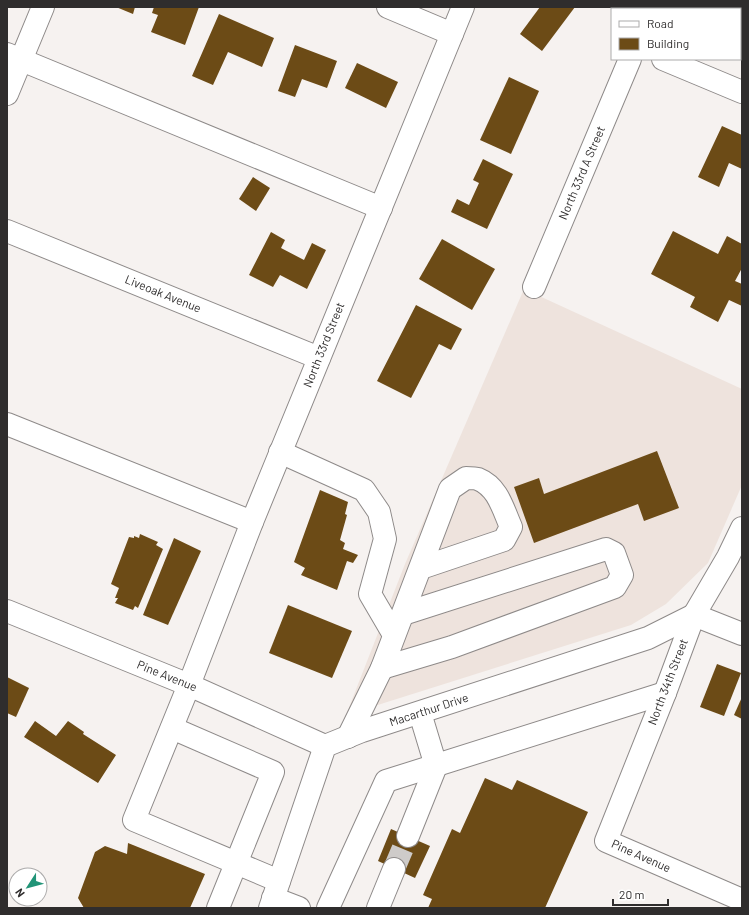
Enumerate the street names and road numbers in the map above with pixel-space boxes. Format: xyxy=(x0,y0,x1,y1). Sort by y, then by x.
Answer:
street label: North 33rd A Street xyxy=(555,124,607,222)
street label: Liveoak Avenue xyxy=(123,271,204,315)
street label: North 33rd Street xyxy=(300,300,347,389)
street label: North 34th Street xyxy=(644,637,690,727)
street label: Pine Avenue xyxy=(135,657,199,693)
street label: Macarthur Drive xyxy=(387,690,470,728)
street label: Pine Avenue xyxy=(610,836,673,874)

